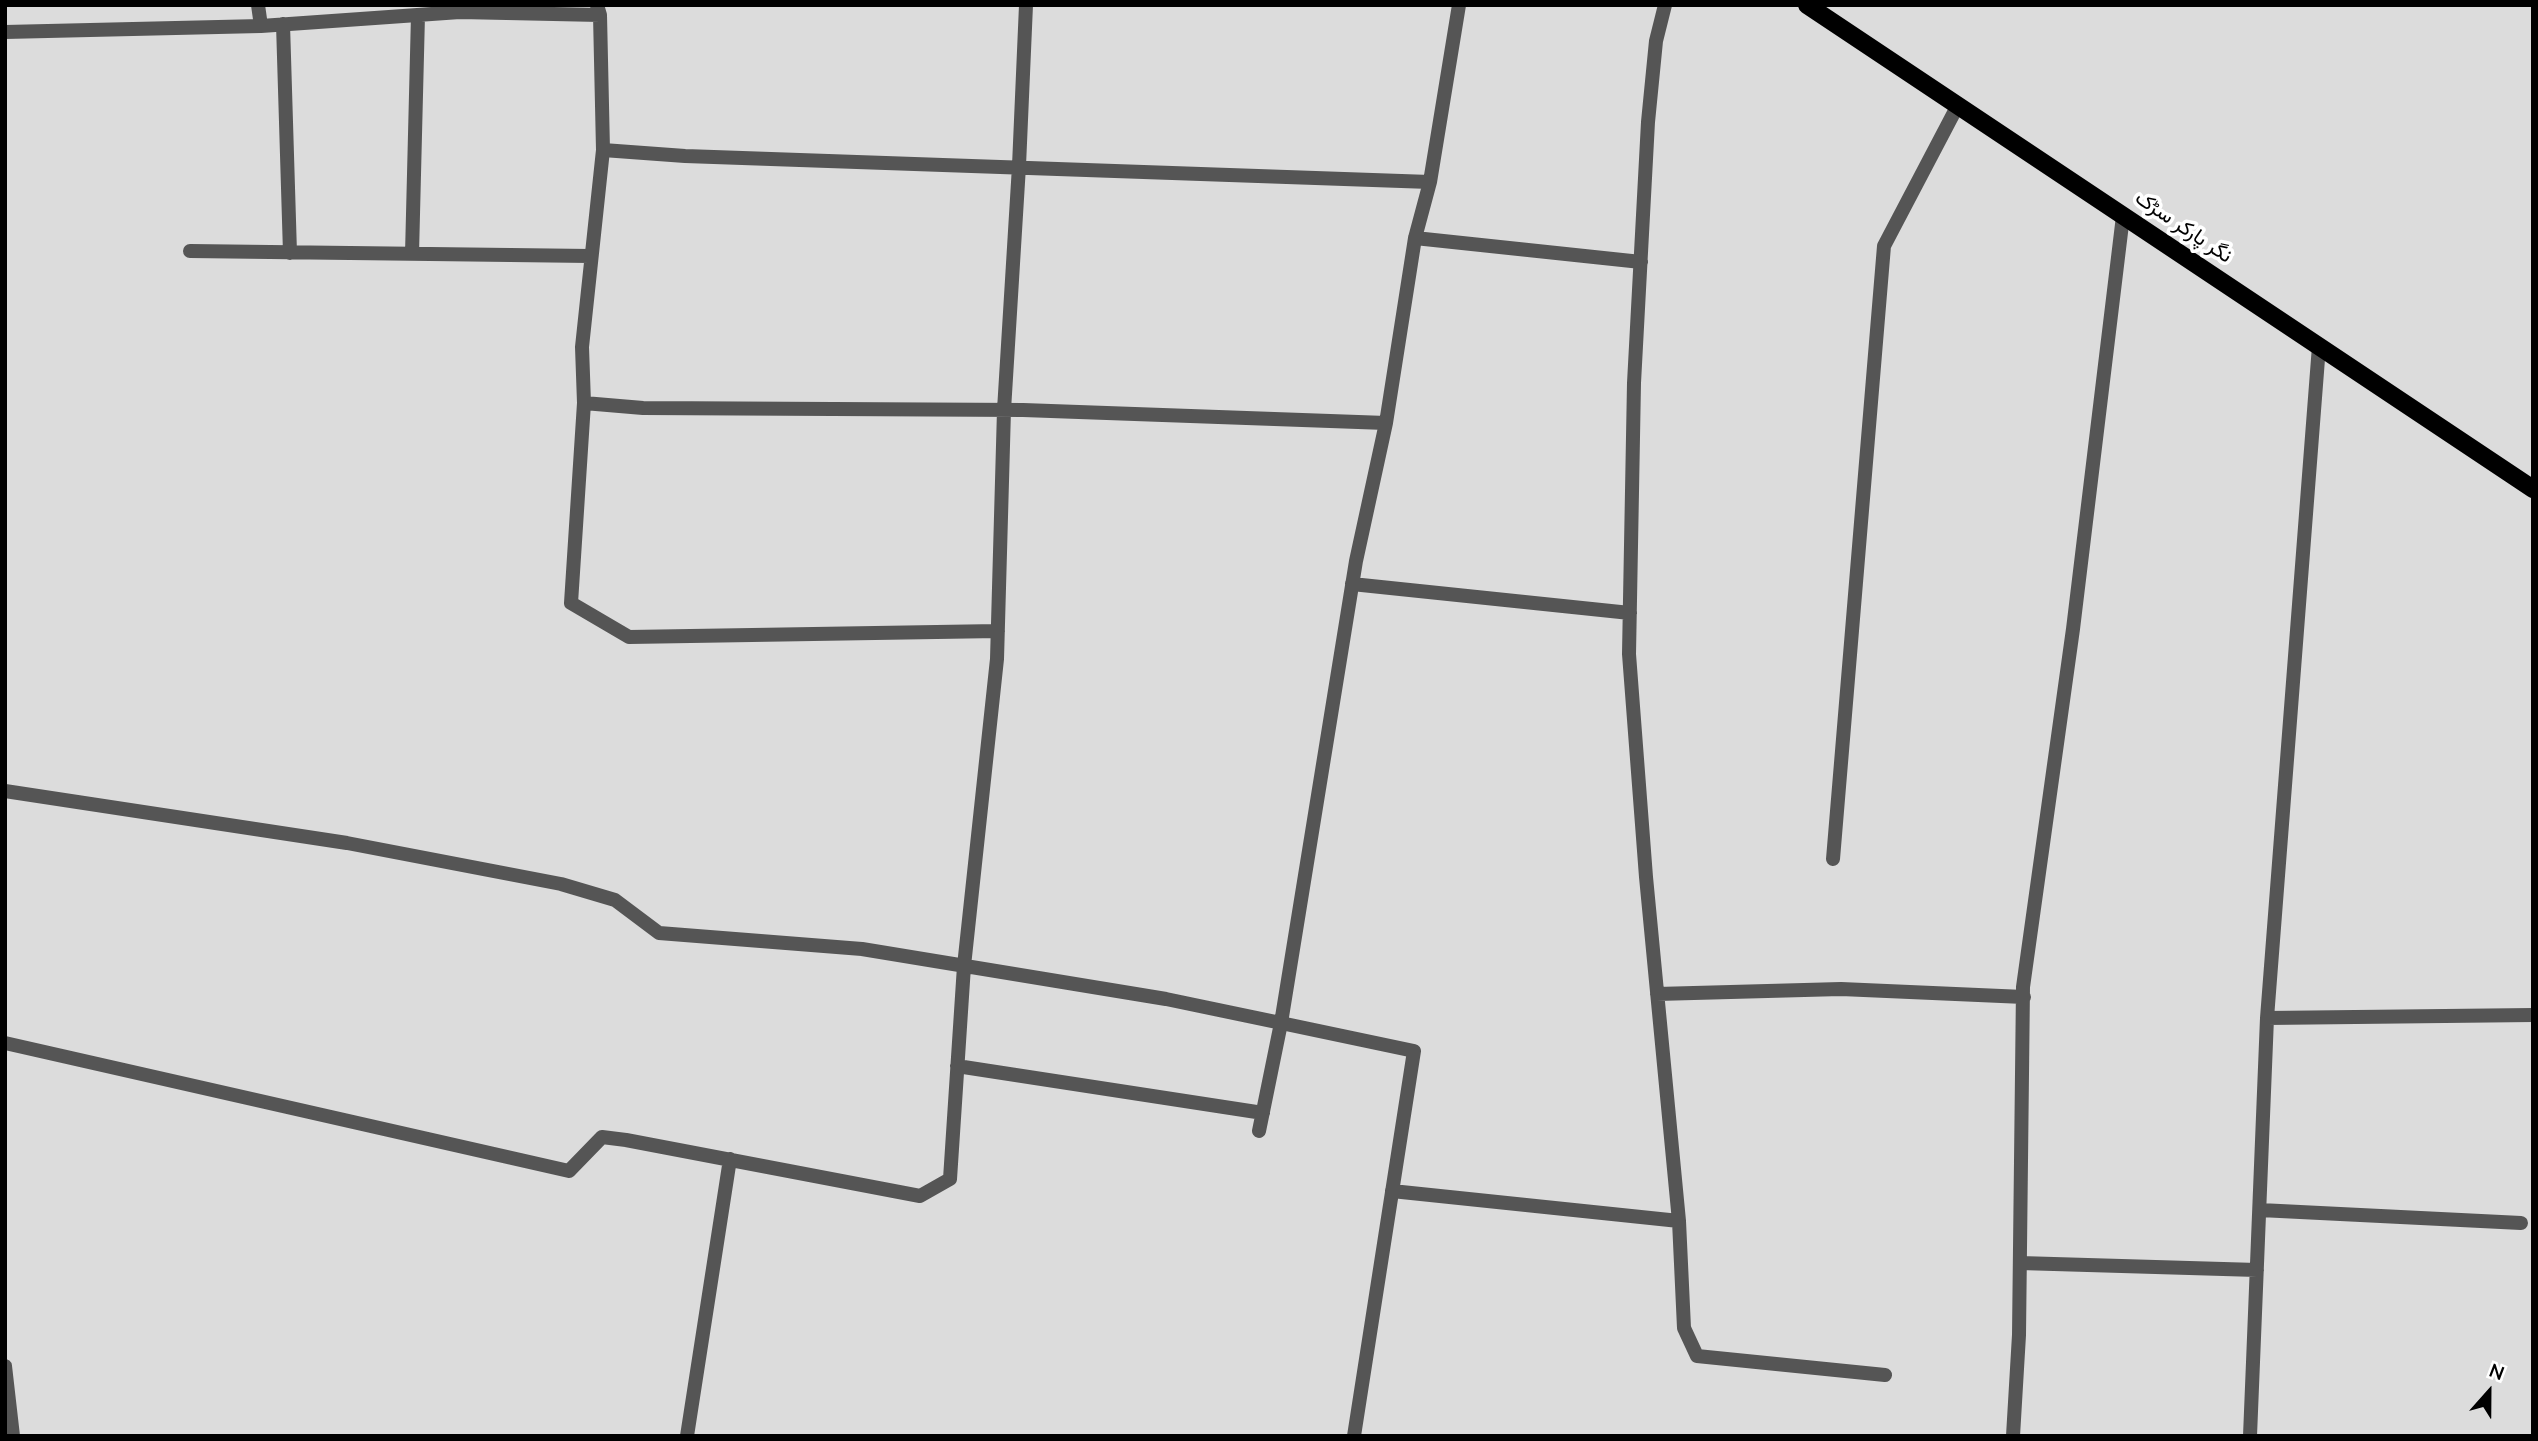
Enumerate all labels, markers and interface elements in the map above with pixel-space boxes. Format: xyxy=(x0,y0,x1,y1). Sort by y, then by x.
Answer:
street label: نگر پارکر سڑک xyxy=(2130,186,2236,270)
north arrow xyxy=(2454,1357,2524,1427)
text: N xyxy=(2485,1358,2508,1387)

